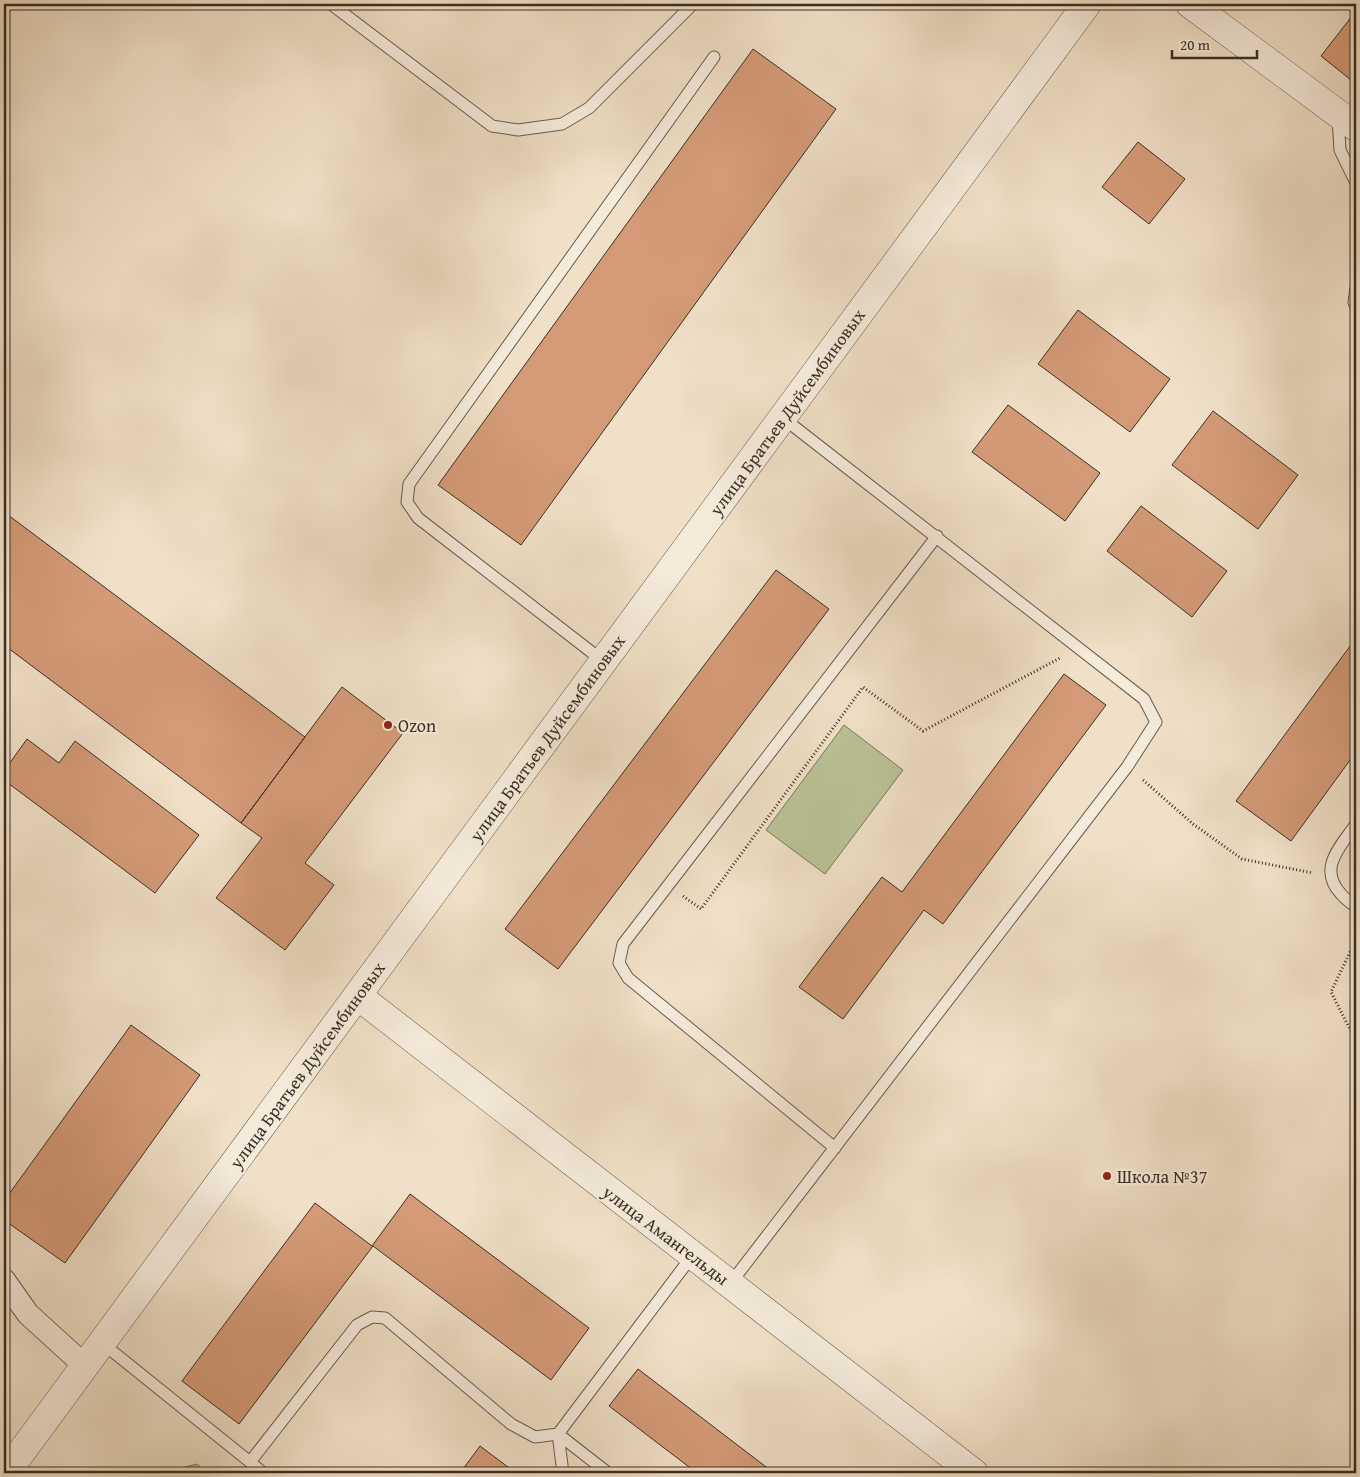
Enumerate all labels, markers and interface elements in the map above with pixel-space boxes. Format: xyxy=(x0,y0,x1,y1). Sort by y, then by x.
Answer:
scale bar xyxy=(1172,28,1258,60)
text: 20 m xyxy=(1180,34,1211,55)
street label: улица Братьев Дуйсембиновых xyxy=(702,302,872,522)
street label: улица Братьев Дуйсембиновых xyxy=(462,628,632,848)
place label: Ozon xyxy=(398,712,436,739)
marker: Ozon xyxy=(382,719,394,731)
street label: улица Братьев Дуйсембиновых xyxy=(222,955,392,1175)
place label: Школа №37 xyxy=(1117,1163,1207,1190)
marker: Школа №37 xyxy=(1101,1170,1113,1182)
street label: улица Амангельды xyxy=(596,1178,735,1292)

